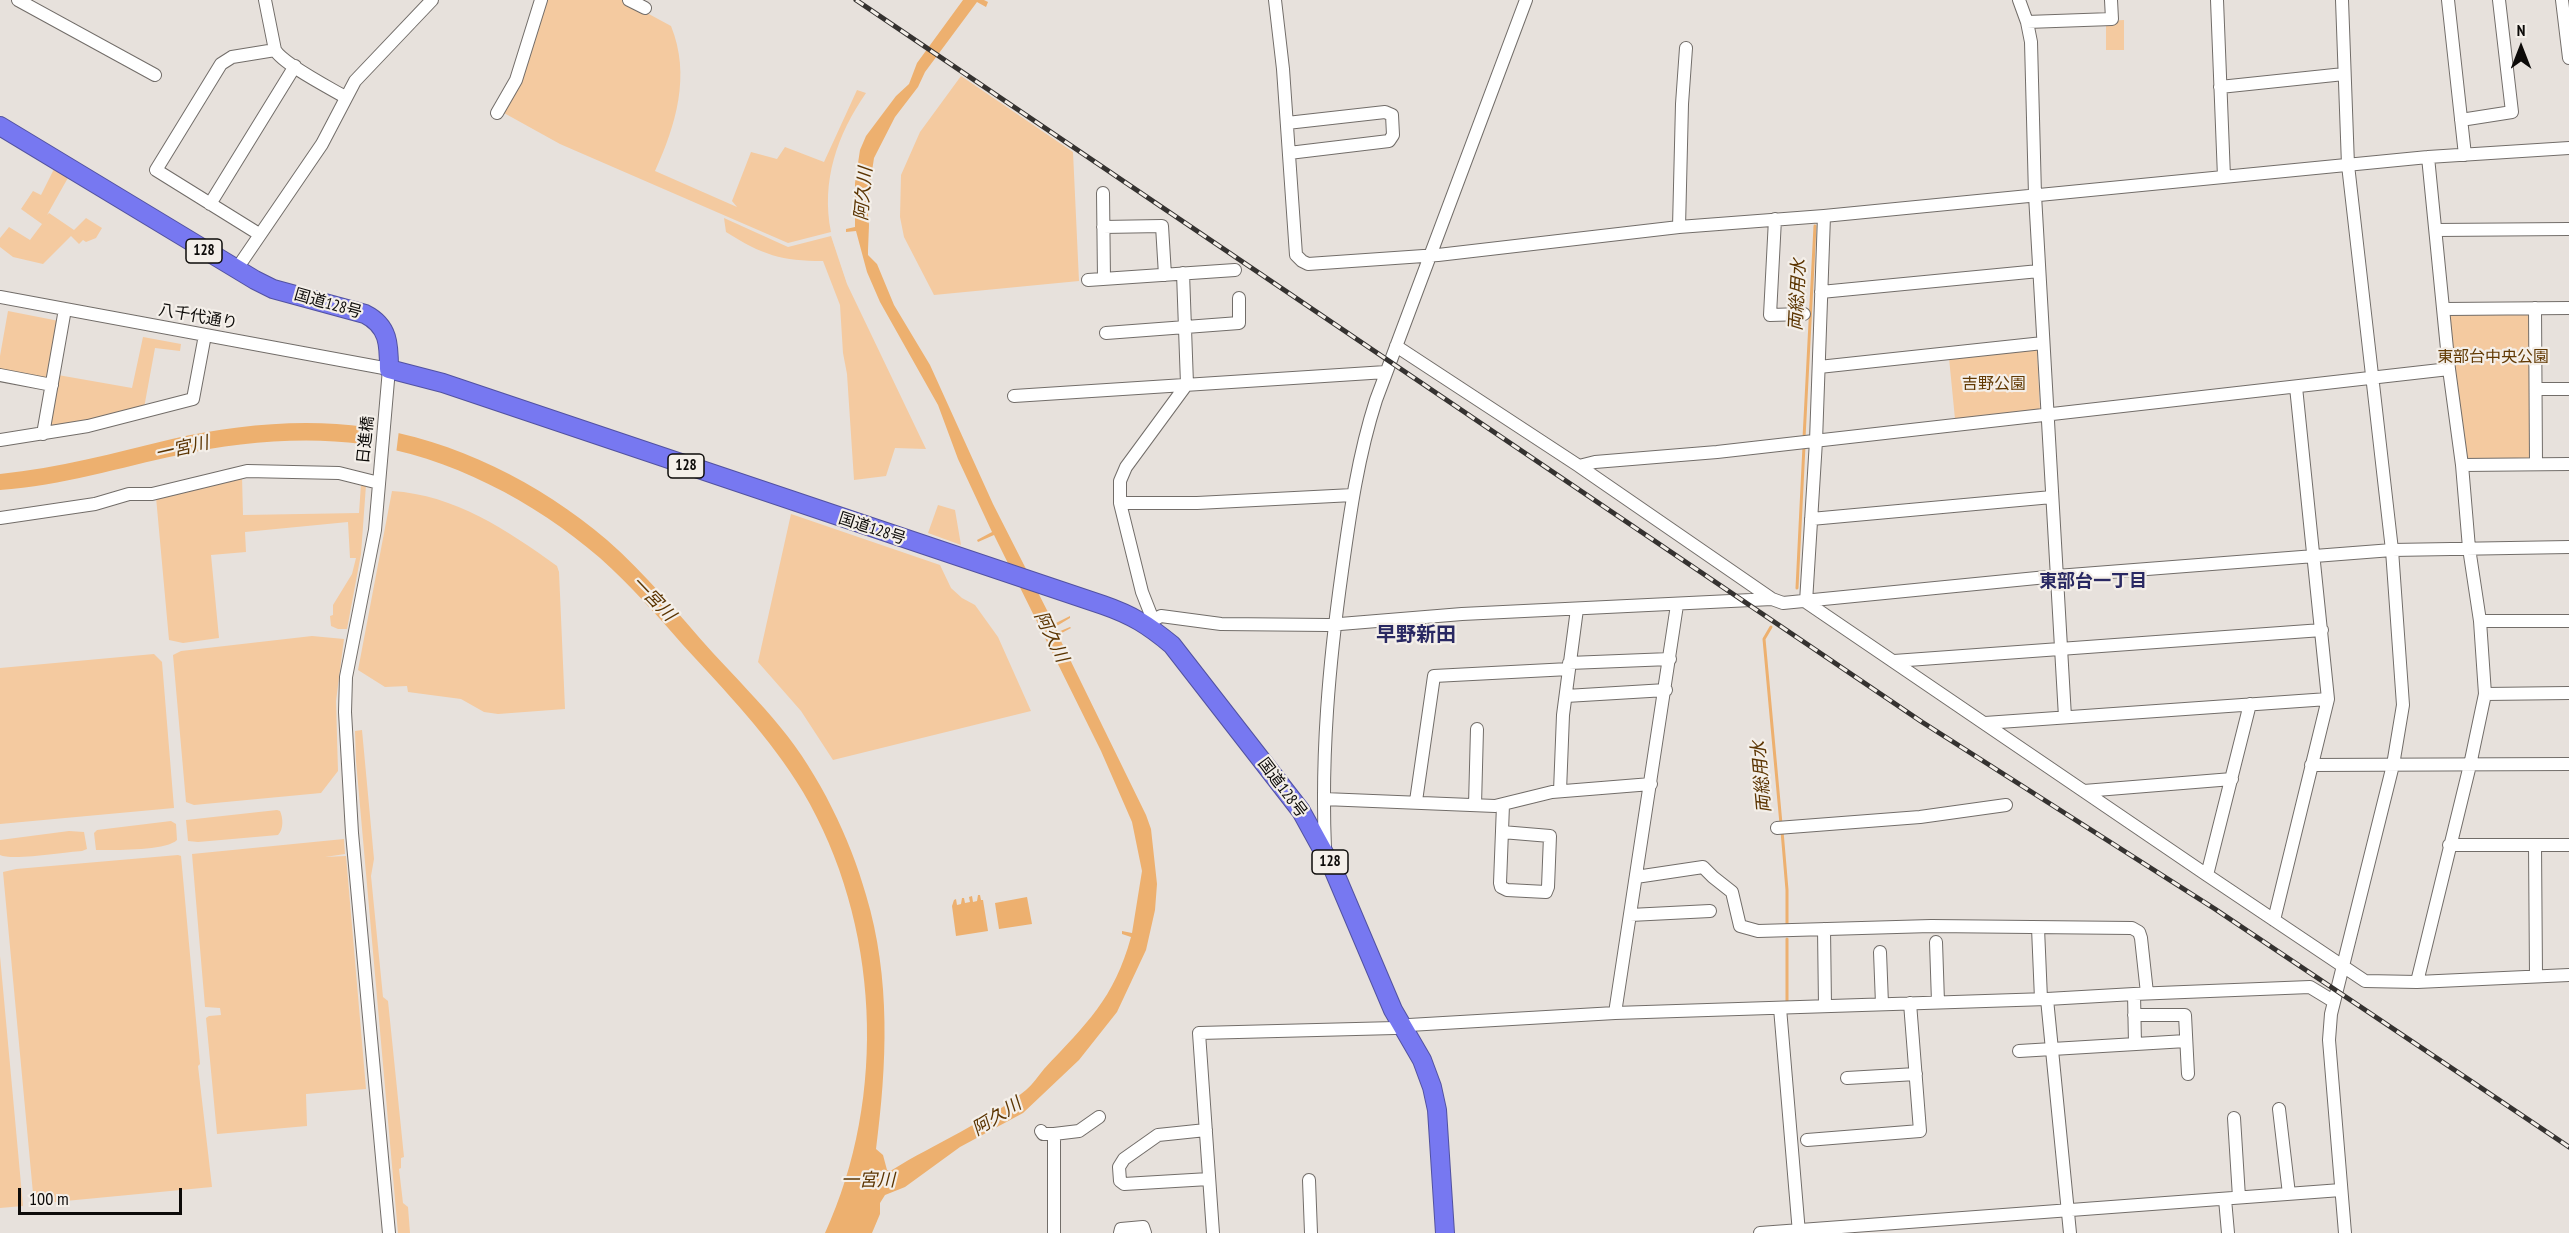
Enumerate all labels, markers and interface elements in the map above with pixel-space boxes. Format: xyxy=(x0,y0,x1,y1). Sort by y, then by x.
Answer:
north arrow xyxy=(2491,18,2551,78)
text: N xyxy=(2517,20,2525,40)
water label: 阿久川 xyxy=(851,166,877,222)
road number: 128 xyxy=(186,239,222,263)
water label: 両総用水 xyxy=(1785,258,1811,332)
street label: 国道128号 xyxy=(292,285,364,323)
street label: 八千代通り xyxy=(157,301,239,333)
park label: 東部台中央公園 xyxy=(2437,347,2549,367)
park label: 吉野公園 xyxy=(1962,374,2026,394)
street label: 日進橋 xyxy=(354,415,378,465)
water label: 一宮川 xyxy=(153,432,211,466)
road number: 128 xyxy=(668,454,704,478)
street label: 国道128号 xyxy=(836,509,908,549)
district label: 東部台一丁目 xyxy=(2039,571,2147,593)
water label: 一宮川 xyxy=(626,572,680,626)
water label: 阿久川 xyxy=(1029,608,1073,666)
district label: 早野新田 xyxy=(1376,623,1456,647)
water label: 両総用水 xyxy=(1748,740,1776,814)
street label: 国道128号 xyxy=(1253,754,1311,822)
road number: 128 xyxy=(1312,850,1348,874)
water label: 阿久川 xyxy=(968,1094,1026,1140)
water label: 一宮川 xyxy=(841,1170,895,1192)
scale bar xyxy=(21,1176,184,1214)
text: 100 m xyxy=(29,1187,69,1210)

